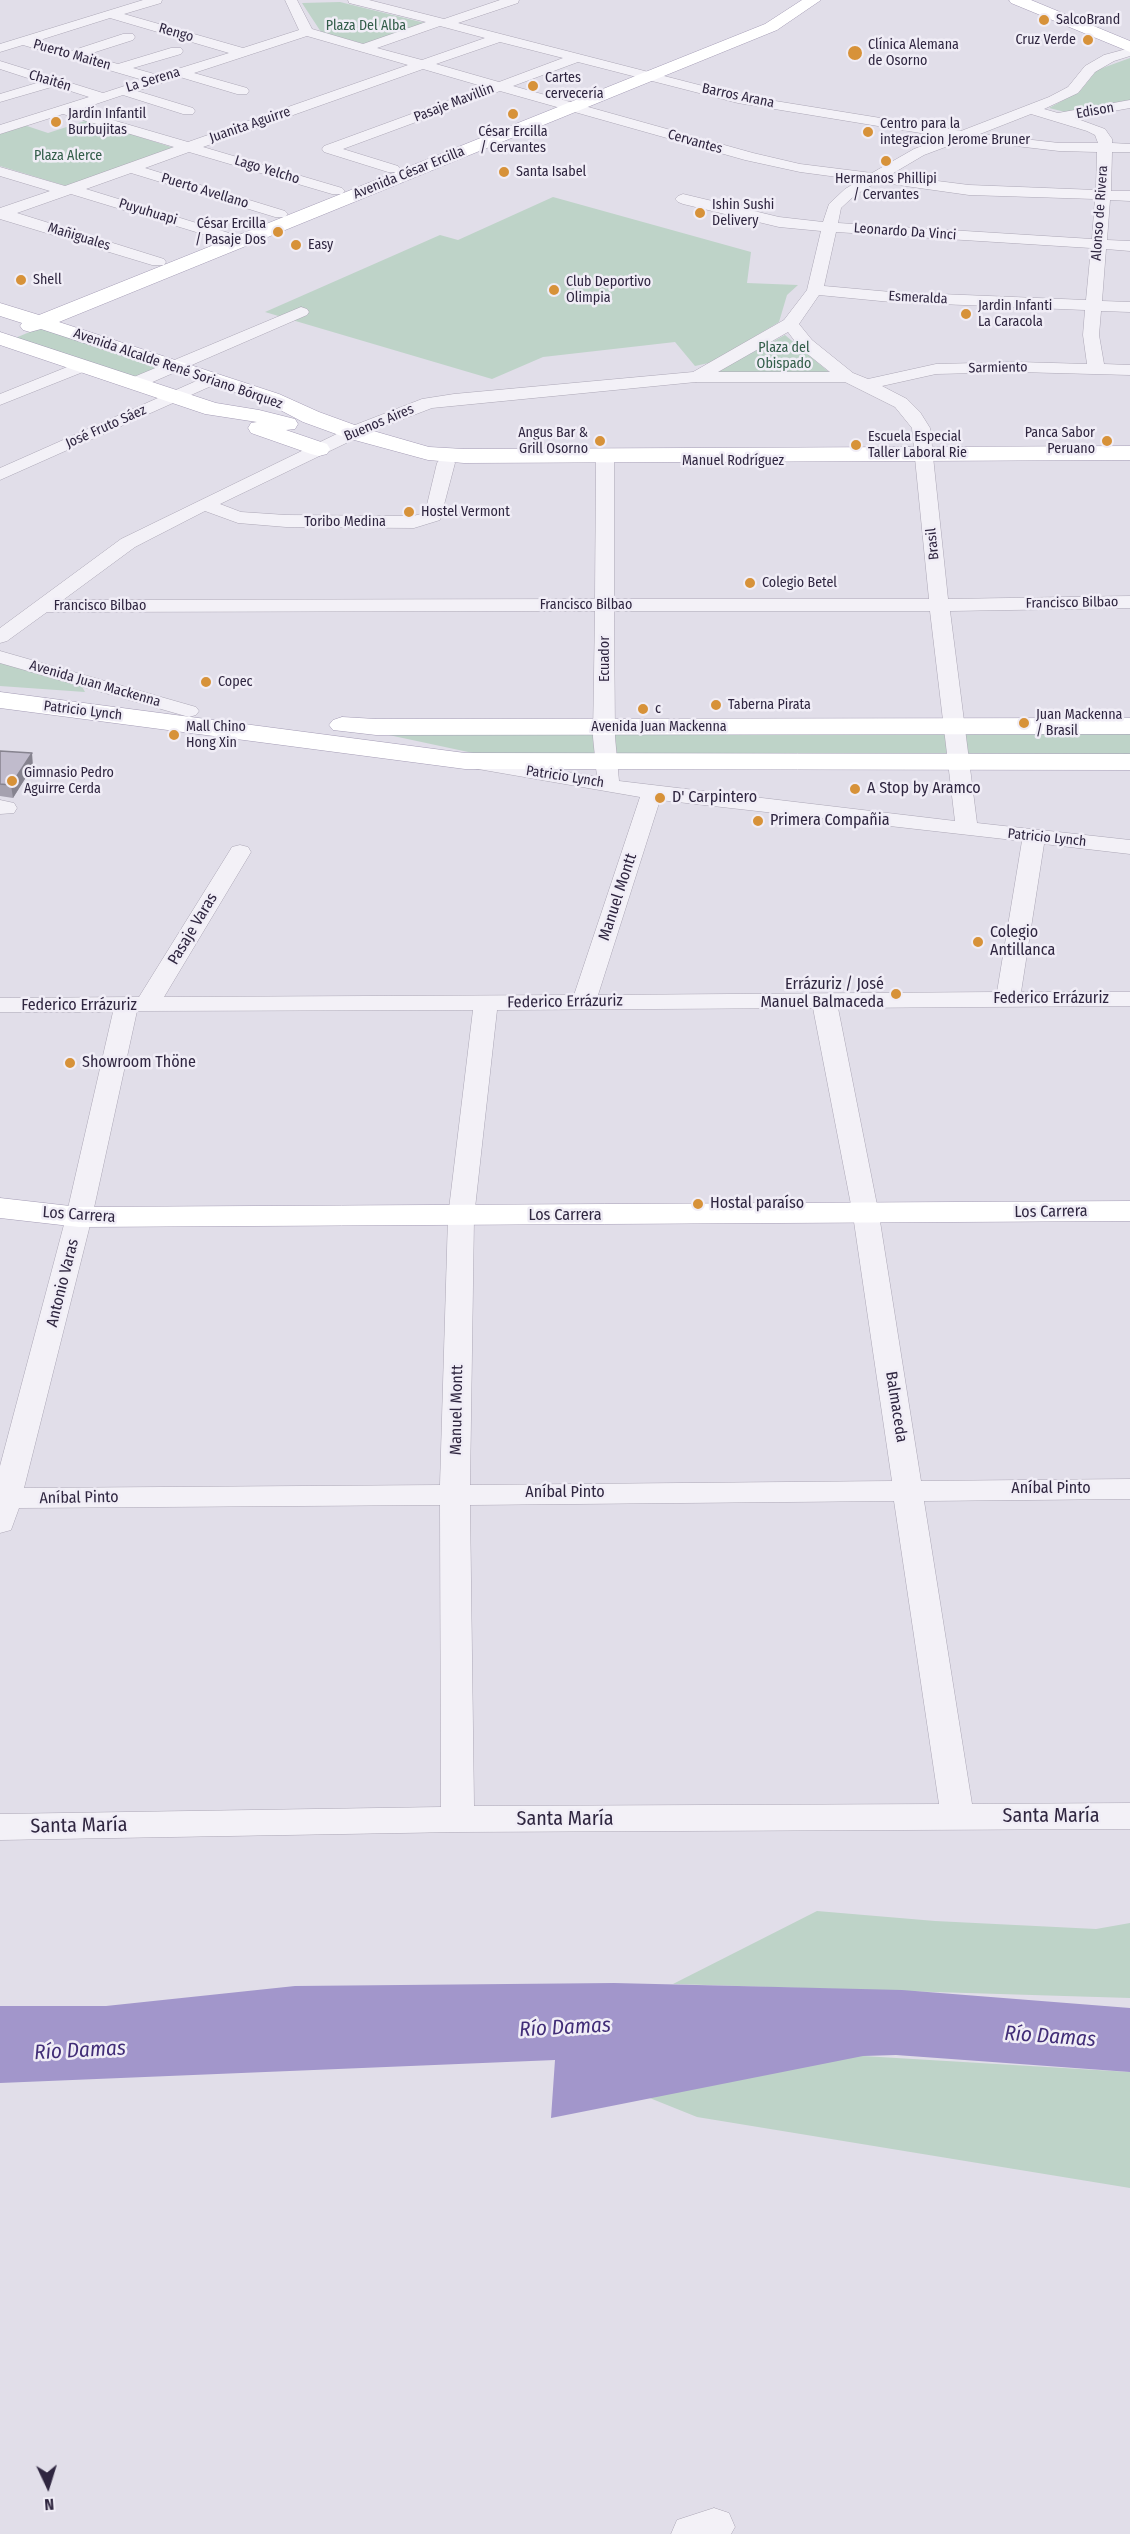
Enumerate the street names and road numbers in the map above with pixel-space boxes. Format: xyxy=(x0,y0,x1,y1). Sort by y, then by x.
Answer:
street label: Rengo xyxy=(157,20,195,46)
street label: Puerto Maiten xyxy=(31,36,113,74)
street label: La Serena xyxy=(124,64,182,96)
street label: Chaitén xyxy=(27,67,73,95)
street label: Pasaje Mavillin xyxy=(412,80,496,126)
street label: Barros Arana xyxy=(700,80,776,112)
street label: Edison xyxy=(1075,99,1115,123)
street label: Juanita Aguirre xyxy=(207,103,293,147)
street label: Cervantes xyxy=(666,126,724,158)
street label: Avenida César Ercilla xyxy=(351,143,467,203)
street label: Lago Yelcho xyxy=(232,152,302,188)
street label: Alonso de Rivera xyxy=(1088,165,1112,261)
street label: Puerto Avellano xyxy=(159,170,251,212)
street label: Puyuhuapi xyxy=(117,195,179,229)
street label: Mañiguales xyxy=(46,220,112,254)
street label: Leonardo Da Vinci xyxy=(853,220,957,244)
street label: Esmeralda xyxy=(888,288,948,308)
street label: Avenida Alcalde René Soriano Bórquez xyxy=(71,325,285,413)
street label: Sarmiento xyxy=(968,359,1028,377)
street label: Buenos Aires xyxy=(342,401,416,445)
street label: José Fruto Sáez xyxy=(63,402,149,452)
street label: Manuel Rodríguez xyxy=(682,453,784,469)
street label: Toribo Medina xyxy=(304,514,386,530)
street label: Brasil xyxy=(923,527,943,561)
street label: Francisco Bilbao xyxy=(1026,594,1118,612)
street label: Francisco Bilbao xyxy=(540,597,632,613)
street label: Francisco Bilbao xyxy=(54,598,146,614)
street label: Ecuador xyxy=(597,636,613,682)
street label: Avenida Juan Mackenna xyxy=(28,657,162,711)
street label: Patricio Lynch xyxy=(43,698,123,724)
street label: Avenida Juan Mackenna xyxy=(591,719,727,735)
street label: Patricio Lynch xyxy=(525,763,605,791)
street label: Patricio Lynch xyxy=(1007,826,1087,850)
street label: Manuel Montt xyxy=(595,851,641,943)
street label: Pasaje Varas xyxy=(164,890,222,968)
street label: Federico Errázuriz xyxy=(993,989,1109,1009)
street label: Federico Errázuriz xyxy=(507,991,623,1013)
street label: Federico Errázuriz xyxy=(21,996,137,1016)
street label: Los Carrera xyxy=(1014,1202,1088,1222)
street label: Los Carrera xyxy=(42,1203,116,1227)
street label: Los Carrera xyxy=(528,1206,602,1226)
street label: Antonio Varas xyxy=(43,1237,83,1329)
street label: Manuel Montt xyxy=(447,1365,467,1455)
street label: Balmaceda xyxy=(881,1370,911,1444)
street label: Aníbal Pinto xyxy=(1011,1479,1091,1499)
street label: Aníbal Pinto xyxy=(525,1483,605,1503)
street label: Aníbal Pinto xyxy=(39,1488,119,1508)
street label: Santa María xyxy=(1003,1804,1099,1828)
street label: Santa María xyxy=(517,1807,613,1831)
street label: Santa María xyxy=(30,1813,128,1839)

